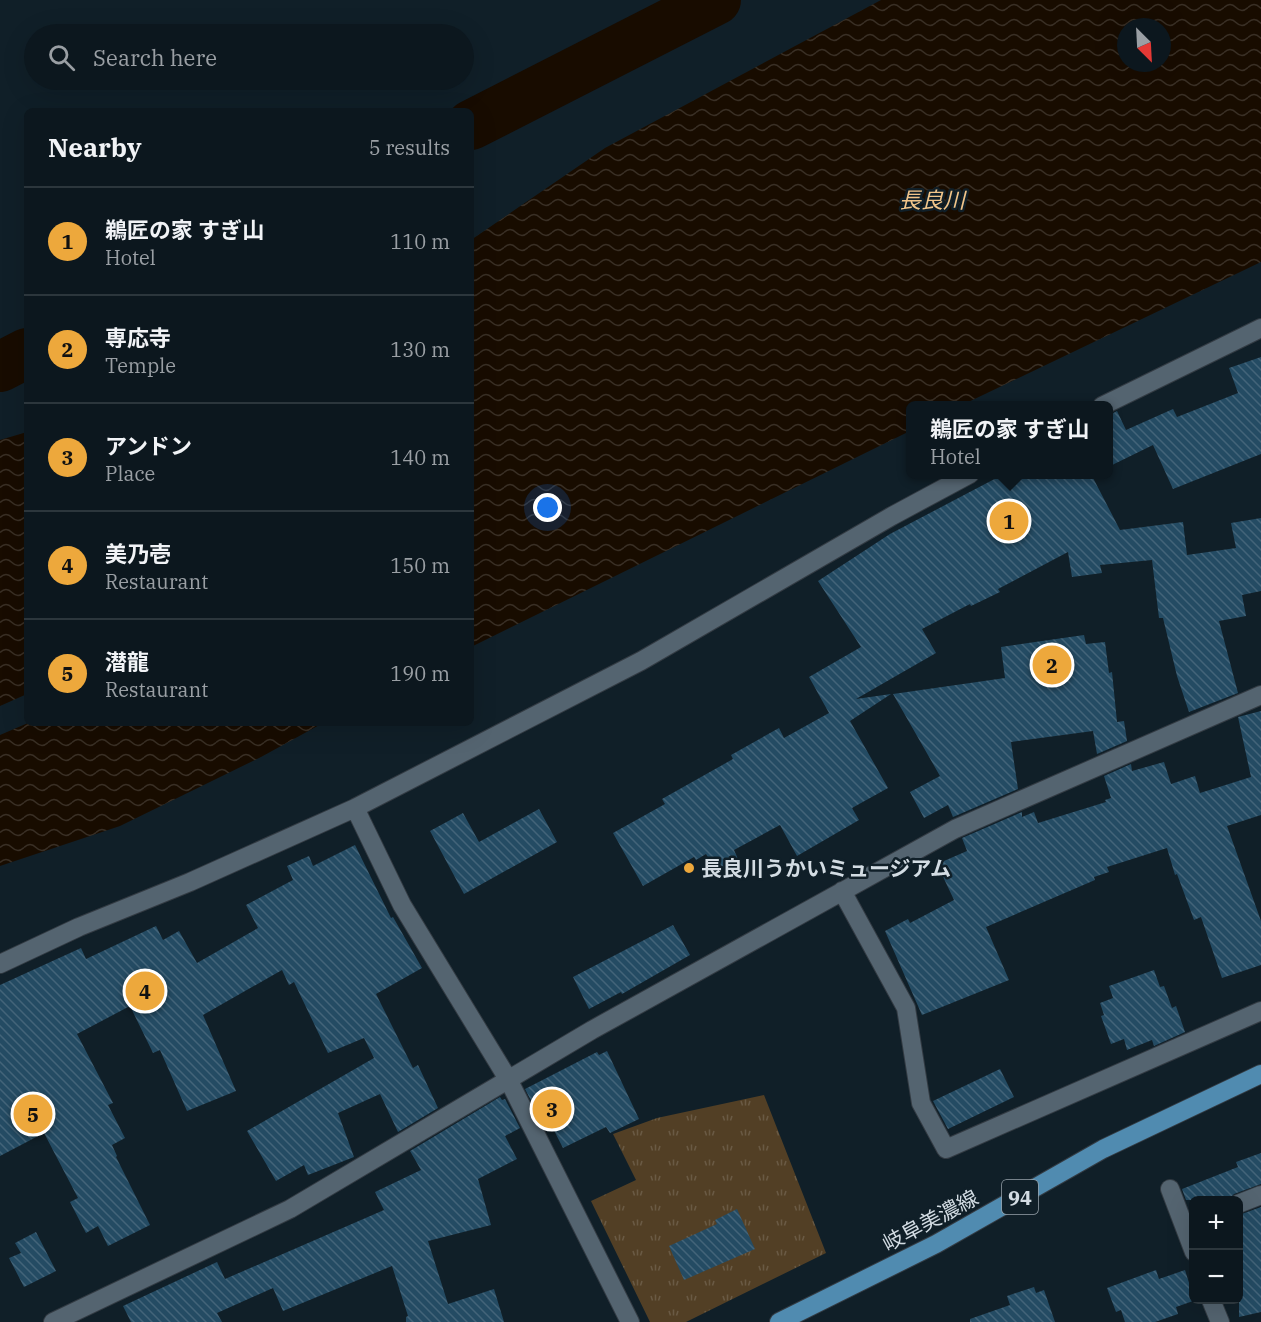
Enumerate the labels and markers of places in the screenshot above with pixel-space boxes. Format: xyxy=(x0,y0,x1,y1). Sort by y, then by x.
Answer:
pin: 1 xyxy=(990,498,1028,544)
pin: 2 xyxy=(1032,642,1072,688)
place label: 長良川うかいミュージアム xyxy=(701,854,951,882)
marker: 長良川うかいミュージアム xyxy=(682,861,696,875)
pin: 4 xyxy=(126,968,164,1014)
pin: 3 xyxy=(532,1086,572,1132)
pin: 5 xyxy=(14,1092,52,1136)

